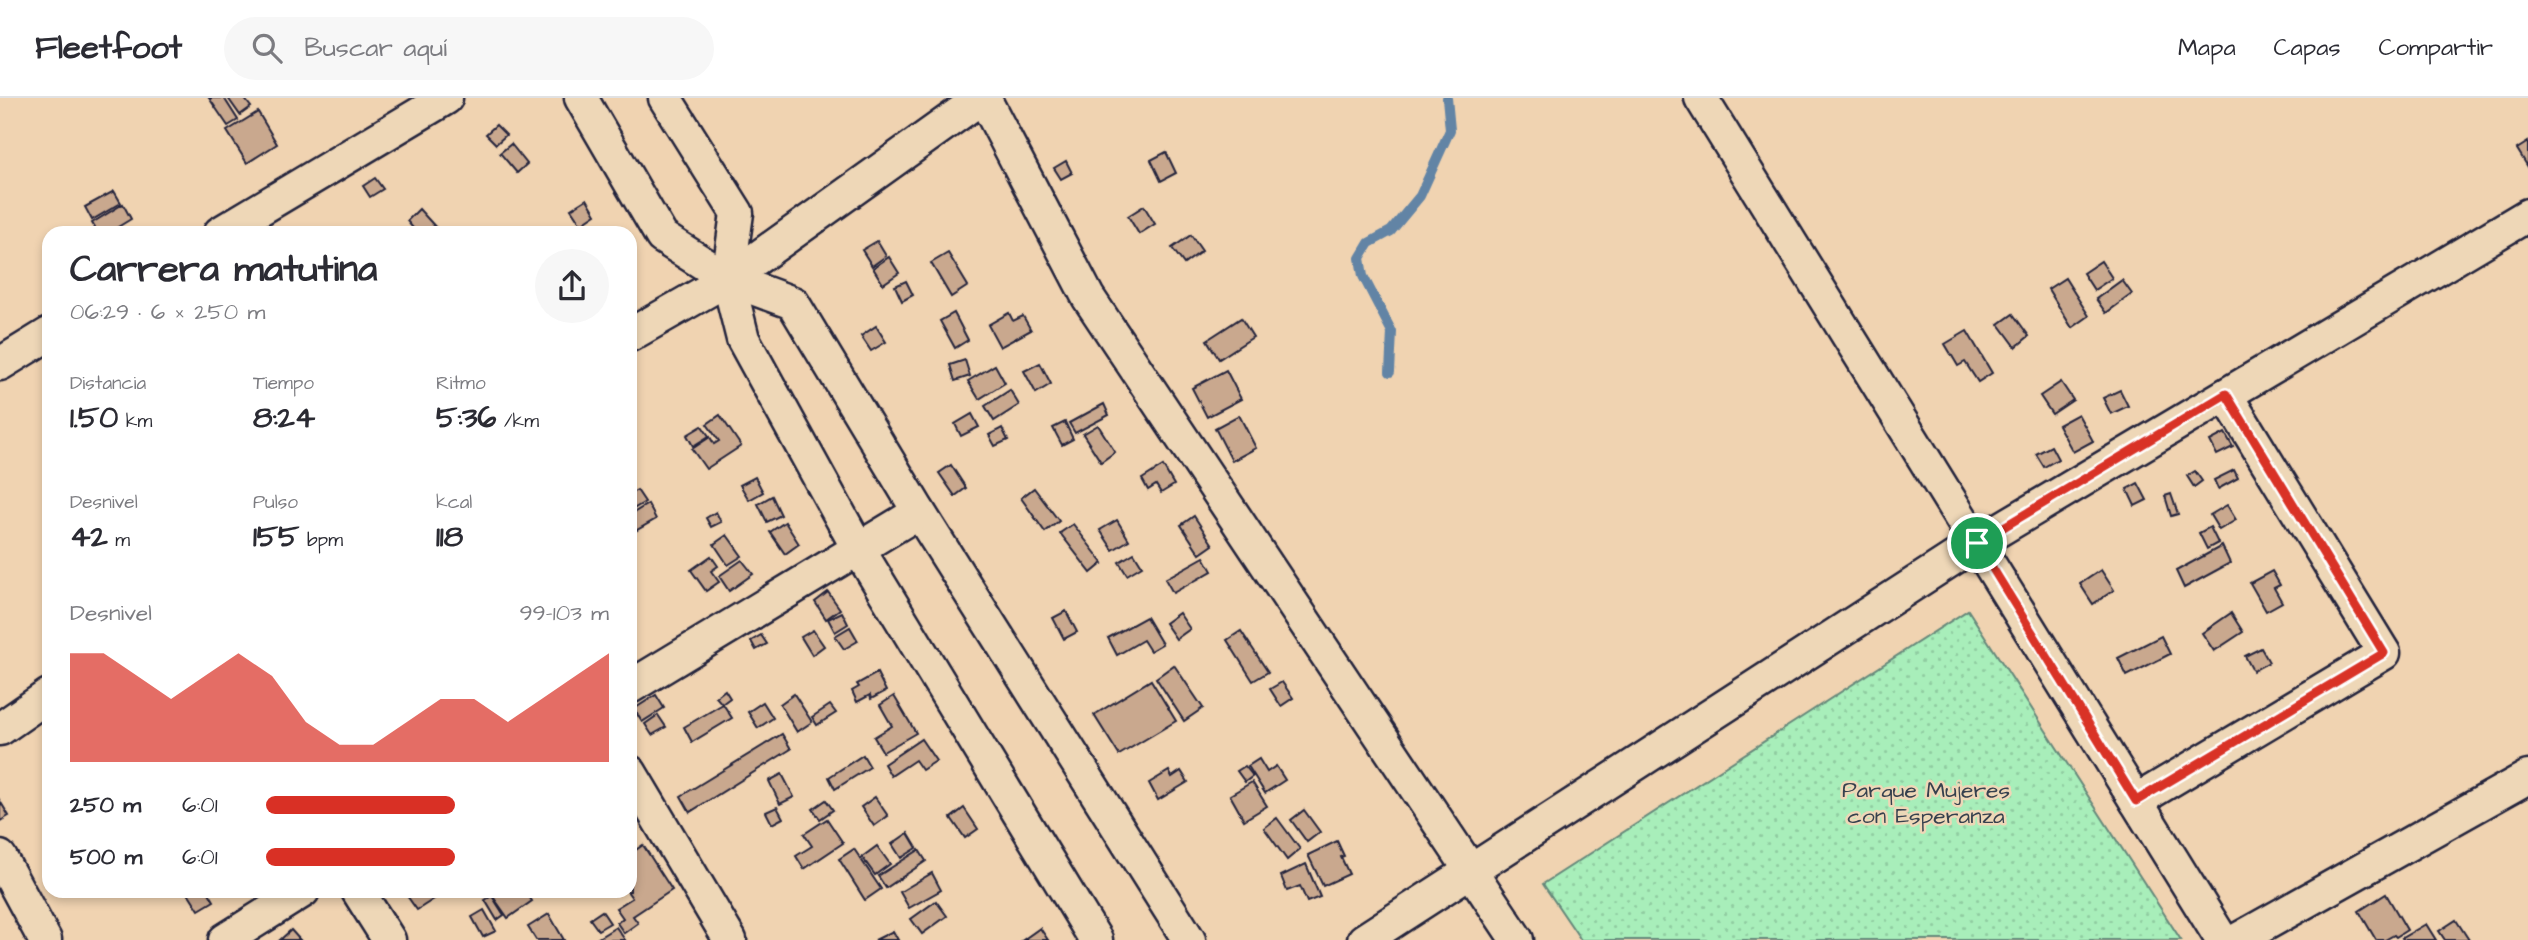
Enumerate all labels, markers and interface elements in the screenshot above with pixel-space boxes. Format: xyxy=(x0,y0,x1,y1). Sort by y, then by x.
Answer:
search box xyxy=(224,17,714,80)
text: Fleetfoot xyxy=(35,25,182,71)
icon: search xyxy=(248,29,286,67)
text: Buscar aquí xyxy=(304,30,447,66)
text: Mapa xyxy=(2178,31,2236,65)
text: Capas xyxy=(2274,31,2340,65)
text: Compartir xyxy=(2378,31,2493,65)
text: Carrera matutina xyxy=(70,244,377,296)
button: share xyxy=(535,249,609,323)
text: 06:29 · 6 × 250 m xyxy=(70,296,265,328)
text: Distancia xyxy=(70,370,146,397)
text: Tiempo xyxy=(253,370,314,397)
text: Ritmo xyxy=(436,370,486,397)
text: 1.50 xyxy=(70,397,118,439)
text: 8:24 xyxy=(253,397,315,439)
text: 5:36 xyxy=(436,397,496,439)
text: km xyxy=(118,408,152,435)
text: /km xyxy=(496,408,539,435)
text: Desnivel xyxy=(70,489,138,516)
text: Pulso xyxy=(253,489,298,516)
text: kcal xyxy=(436,489,472,516)
pin xyxy=(1947,513,2007,573)
text: 42 xyxy=(70,516,108,558)
text: 155 xyxy=(253,516,299,558)
text: 118 xyxy=(436,516,463,558)
icon: arrive xyxy=(1958,524,1996,562)
text: m xyxy=(108,527,130,554)
text: bpm xyxy=(299,527,343,554)
text: Desnivel xyxy=(70,597,152,629)
text: 99–103 m xyxy=(519,597,609,629)
park label: Parque Mujeres con Esperanza xyxy=(1842,774,2010,832)
text: 250 m xyxy=(70,789,141,821)
text: 6:01 xyxy=(182,789,218,821)
text: 500 m xyxy=(70,841,142,873)
text: 6:01 xyxy=(182,841,218,873)

